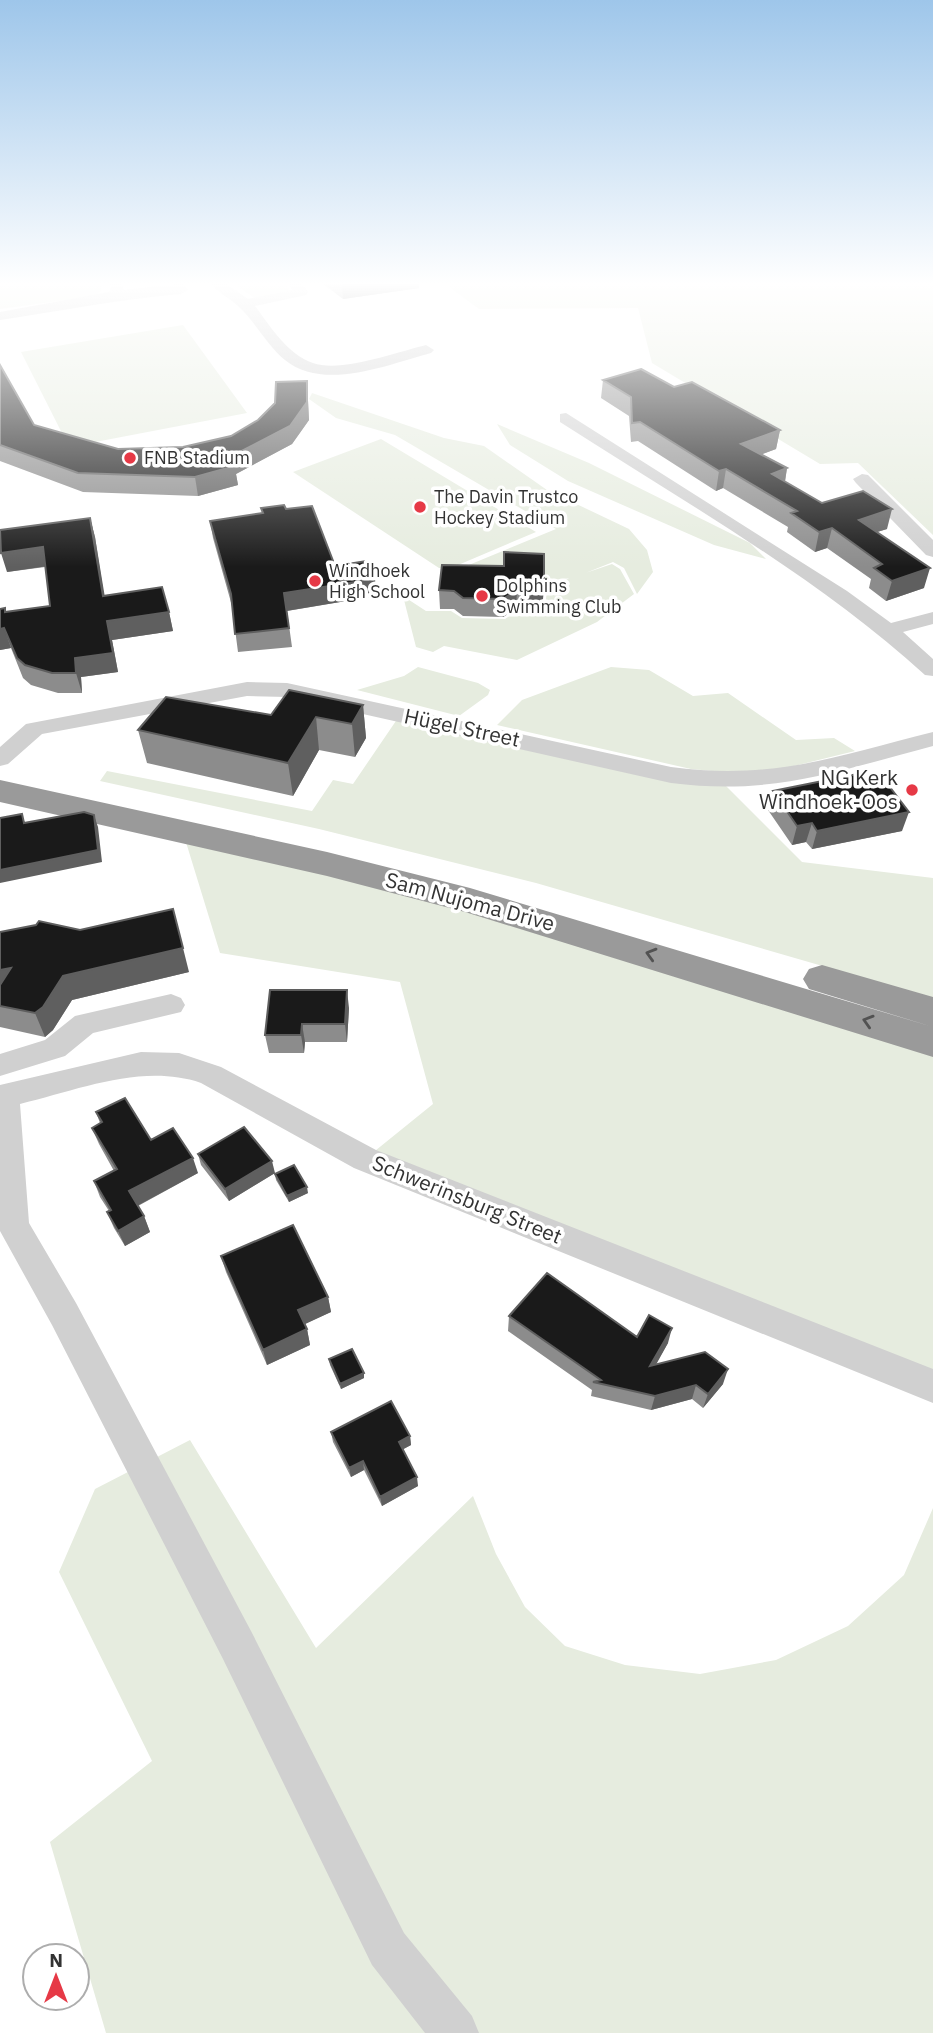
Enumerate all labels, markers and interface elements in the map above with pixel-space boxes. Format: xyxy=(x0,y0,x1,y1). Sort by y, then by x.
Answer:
place label: FNB Stadium xyxy=(144,446,250,469)
marker: FNB Stadium xyxy=(122,450,138,466)
place label: The Davin Trustco Hockey Stadium xyxy=(434,485,578,529)
marker: The Davin Trustco Hockey Stadium xyxy=(412,499,428,515)
place label: Windhoek High School xyxy=(329,559,425,603)
marker: Windhoek High School xyxy=(307,573,323,589)
place label: Dolphins Swimming Club xyxy=(496,574,621,618)
marker: Dolphins Swimming Club xyxy=(474,588,490,604)
street label: Hügel Street xyxy=(402,701,523,753)
place label: NG Kerk Windhoek-Oos xyxy=(759,763,898,815)
marker: NG Kerk Windhoek-Oos xyxy=(904,782,920,798)
street label: Sam Nujoma Drive xyxy=(383,865,558,937)
one-way arrow xyxy=(645,947,657,962)
one-way arrow xyxy=(862,1014,874,1029)
street label: Schwerinsburg Street xyxy=(368,1148,566,1250)
north arrow xyxy=(21,1942,91,2012)
text: N xyxy=(49,1948,63,1972)

